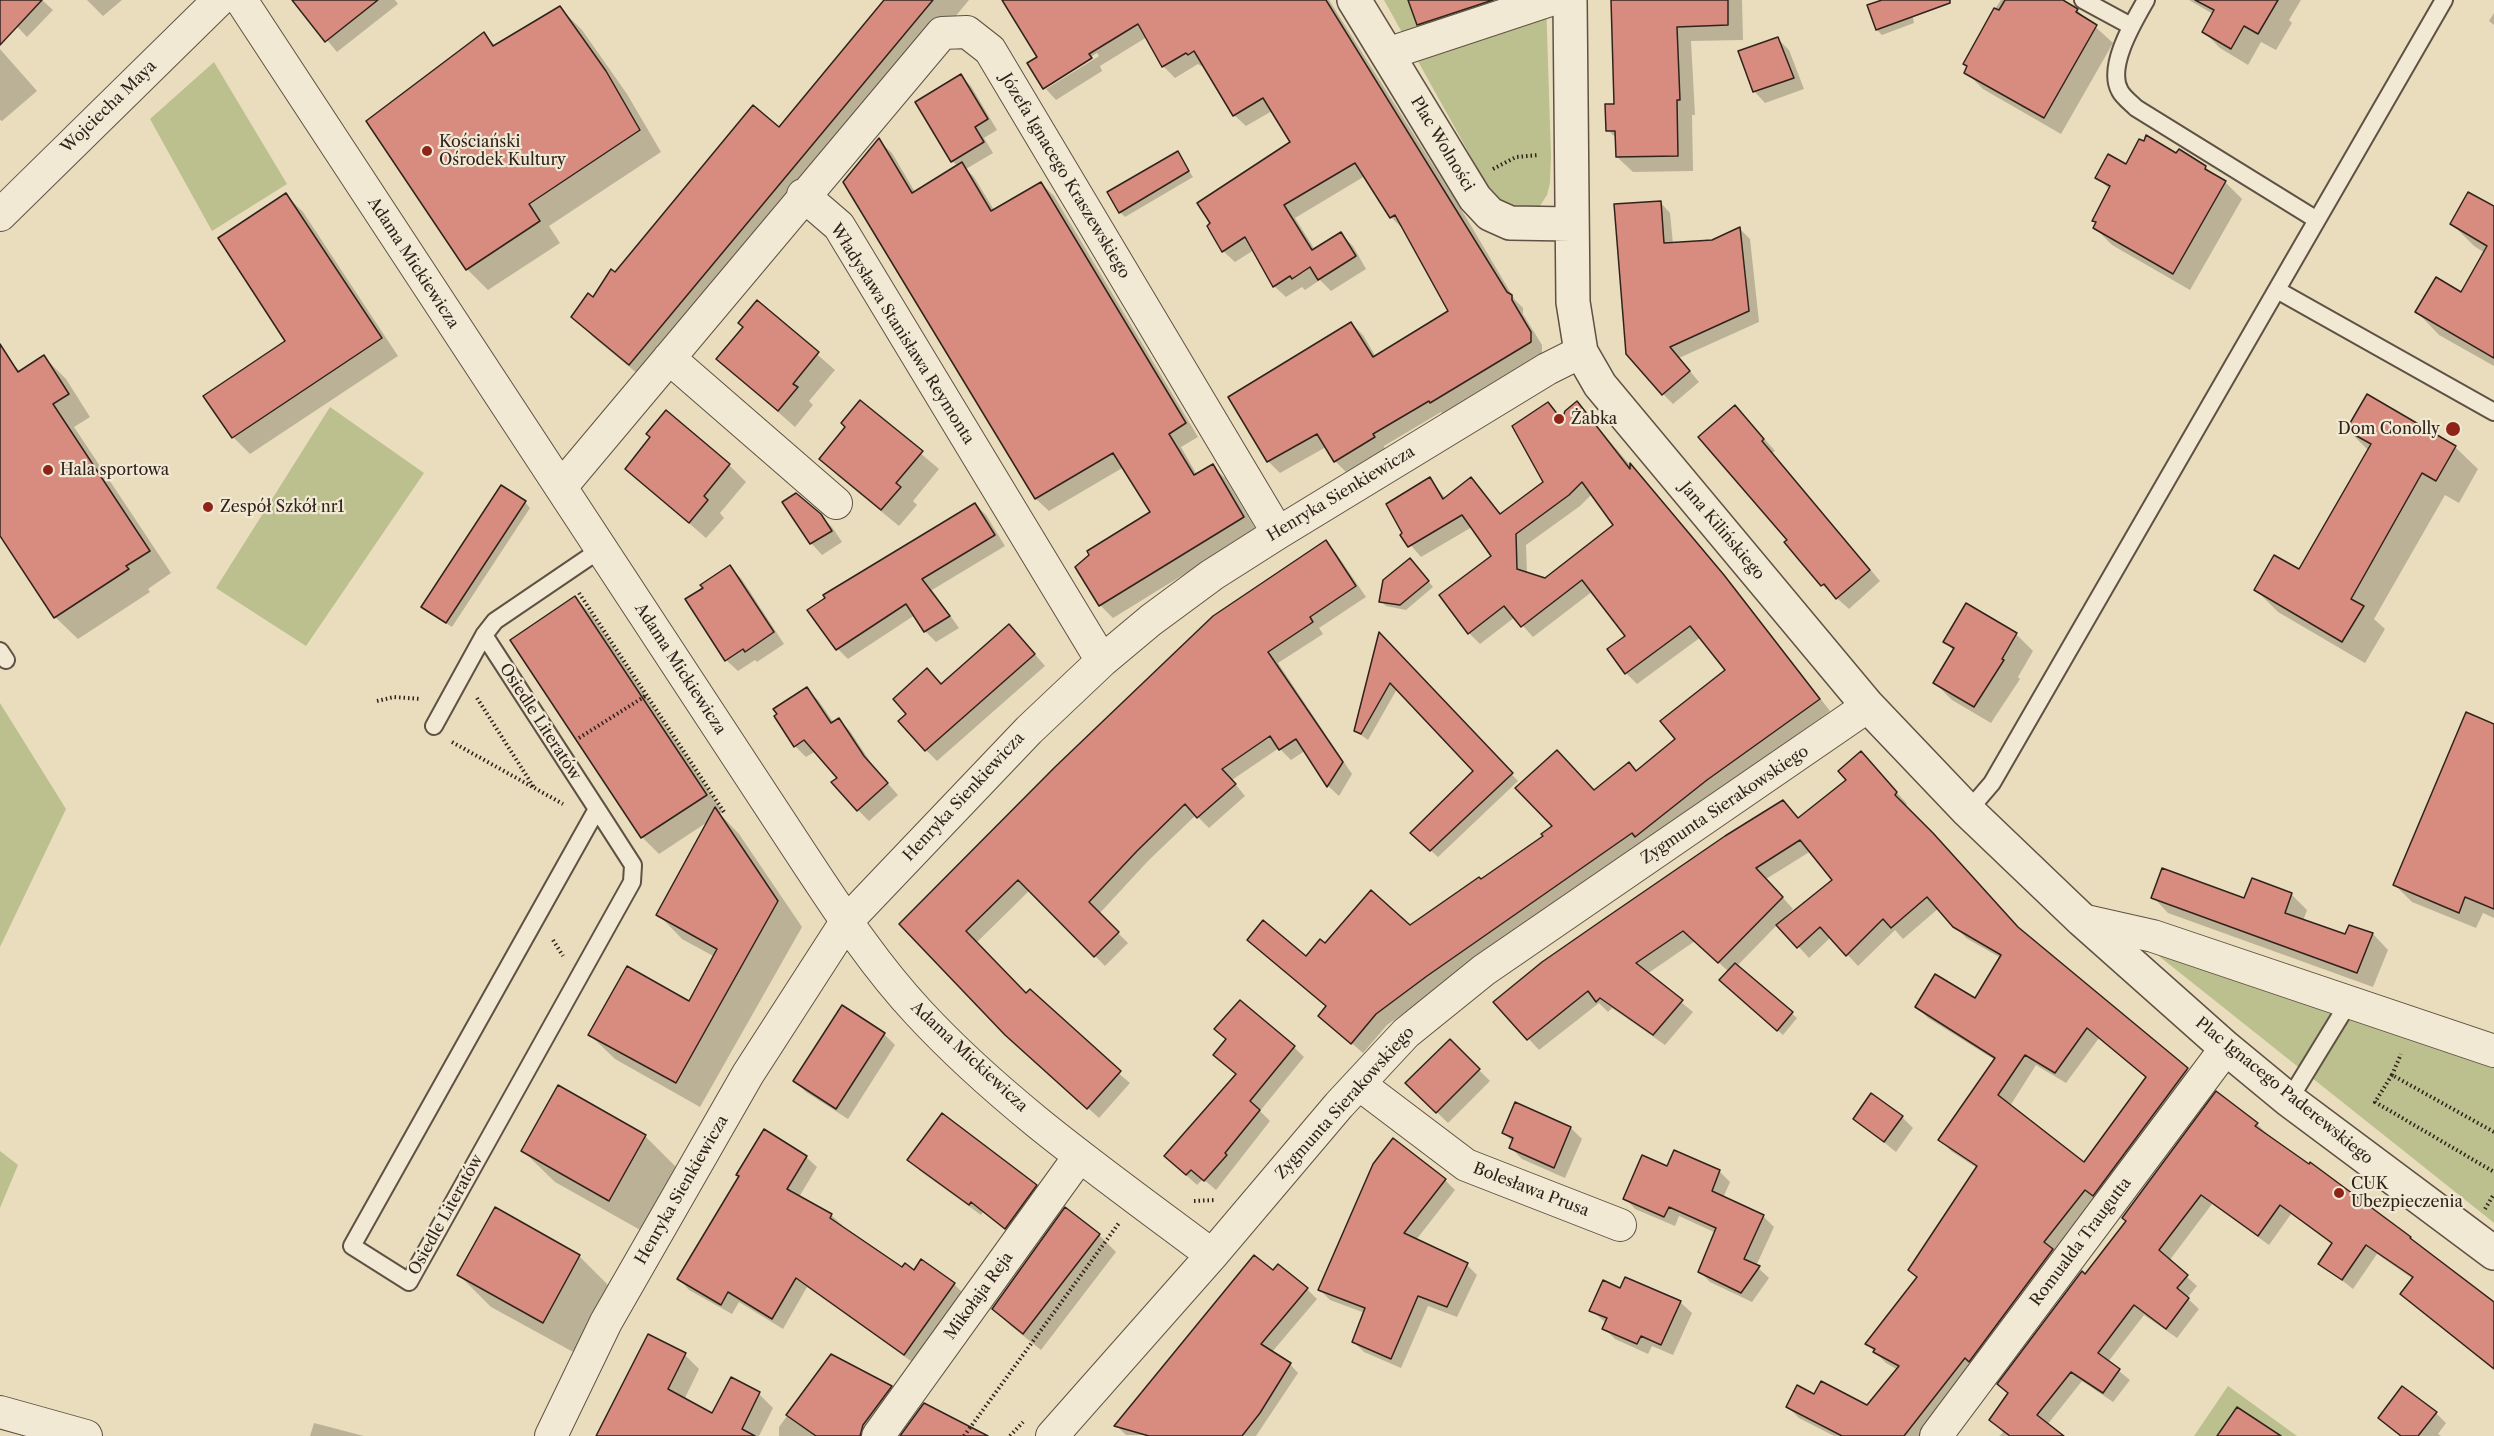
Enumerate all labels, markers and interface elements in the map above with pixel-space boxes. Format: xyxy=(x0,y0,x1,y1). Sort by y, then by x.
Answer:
street label: Wojciecha Maya xyxy=(57,57,161,157)
street label: Józefa Ignacego Kraszewskiego xyxy=(996,70,1134,282)
street label: Plac Wolności xyxy=(1406,93,1478,195)
place label: Kościański Ośrodek Kultury xyxy=(439,132,566,170)
marker: Kościański Ośrodek Kultury xyxy=(420,144,434,158)
street label: Adama Mickiewicza xyxy=(363,194,463,332)
street label: Władysława Stanisława Reymonta xyxy=(826,220,978,448)
place label: Żabka xyxy=(1571,409,1617,429)
marker: Żabka xyxy=(1552,412,1566,426)
place label: Dom Conolly xyxy=(2338,419,2440,439)
marker: Dom Conolly xyxy=(2444,420,2462,438)
street label: Henryka Sienkiewicza xyxy=(1264,442,1418,546)
place label: Hala sportowa xyxy=(60,460,169,480)
marker: Hala sportowa xyxy=(41,463,55,477)
street label: Jana Kilińskiego xyxy=(1676,478,1768,584)
place label: Zespół Szkół nr1 xyxy=(220,497,344,517)
marker: Zespół Szkół nr1 xyxy=(201,500,215,514)
street label: Adama Mickiewicza xyxy=(630,600,730,738)
street label: Osiedle Literatów xyxy=(495,660,585,784)
street label: Henryka Sienkiewicza xyxy=(899,729,1029,865)
street label: Zygmunta Sierakowskiego xyxy=(1638,742,1812,868)
street label: Adama Mickiewicza xyxy=(907,998,1031,1116)
street label: Plac Ignacego Paderewskiego xyxy=(2191,1013,2377,1169)
street label: Zygmunta Sierakowskiego xyxy=(1272,1023,1418,1183)
street label: Henryka Sienkiewicza xyxy=(631,1112,733,1268)
street label: Osiedle Literatów xyxy=(405,1151,487,1279)
street label: Bolesława Prusa xyxy=(1470,1159,1592,1221)
street label: Romualda Traugutta xyxy=(2026,1174,2136,1310)
place label: CUK Ubezpieczenia xyxy=(2351,1174,2463,1212)
marker: CUK Ubezpieczenia xyxy=(2332,1186,2346,1200)
street label: Mikołaja Reja xyxy=(941,1248,1017,1344)

